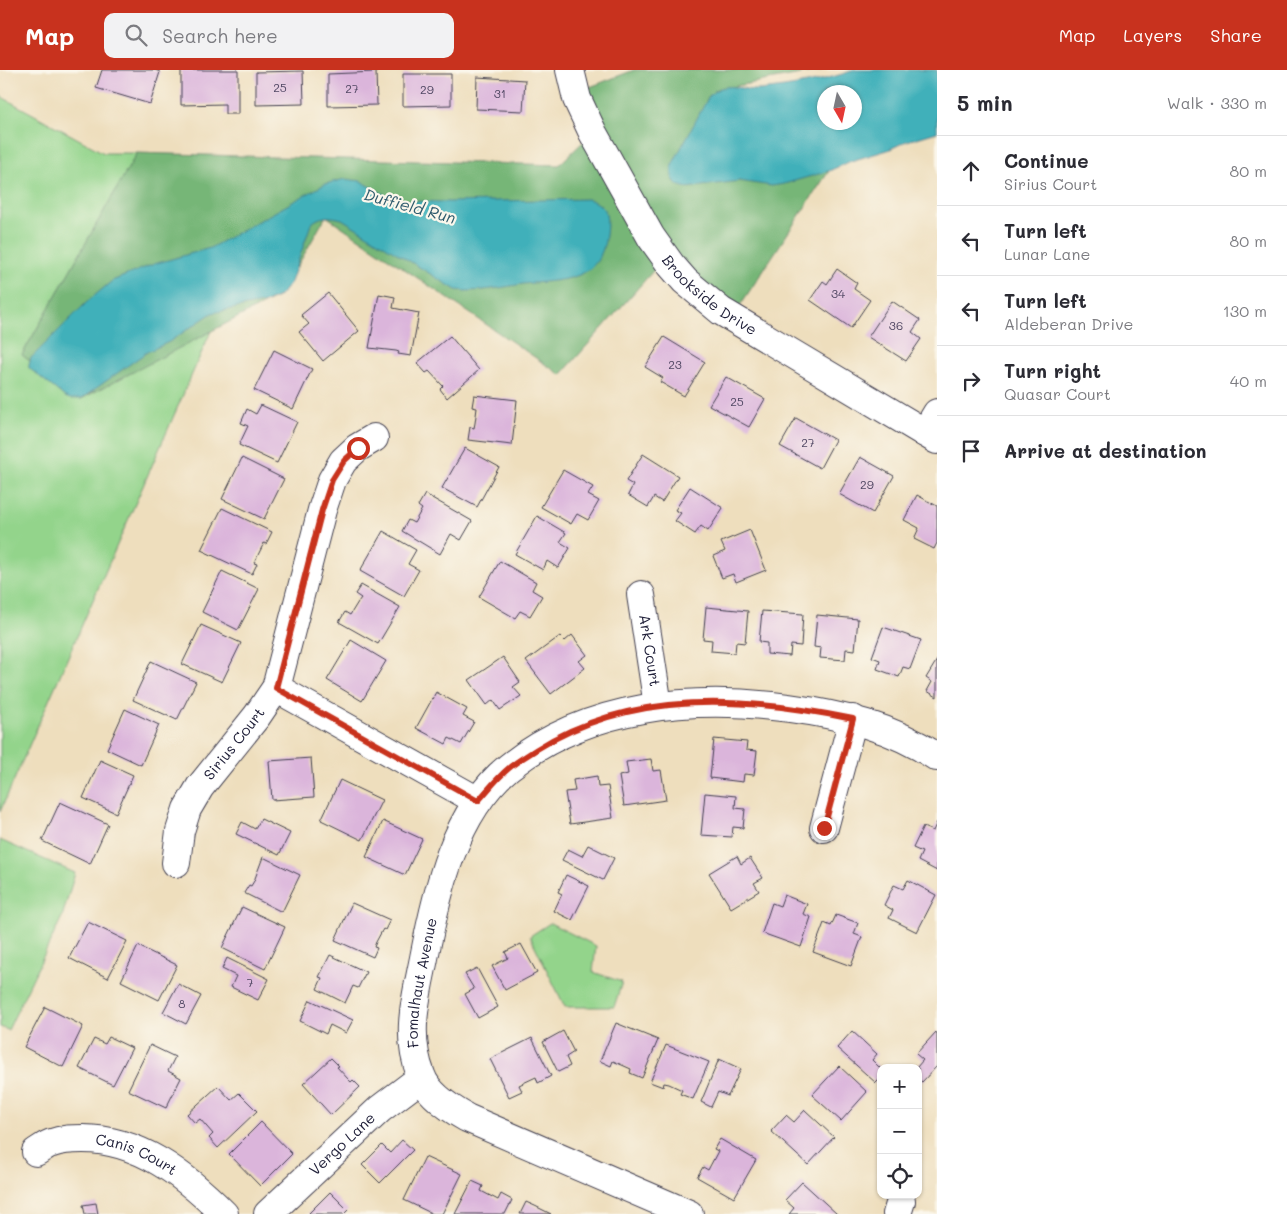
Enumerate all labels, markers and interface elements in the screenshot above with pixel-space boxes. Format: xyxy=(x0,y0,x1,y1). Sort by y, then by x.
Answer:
search box xyxy=(104,13,454,58)
text: Map xyxy=(25,20,74,51)
icon: search xyxy=(122,21,150,49)
text: Search here xyxy=(162,23,278,48)
text: Map xyxy=(1059,23,1095,47)
text: Layers xyxy=(1123,23,1182,47)
text: Share xyxy=(1210,23,1262,47)
house number: 25 xyxy=(273,79,287,95)
house number: 27 xyxy=(345,80,359,96)
house number: 29 xyxy=(420,81,434,97)
house number: 31 xyxy=(494,85,506,101)
north arrow xyxy=(817,85,862,130)
text: 5 min xyxy=(957,89,1013,116)
text: Walk · 330 m xyxy=(1167,92,1267,113)
text: Continue xyxy=(1004,148,1089,173)
icon: ahead xyxy=(957,157,985,185)
text: 80 m xyxy=(1230,160,1267,181)
text: Sirius Court xyxy=(1004,173,1097,194)
water label: Duffield Run xyxy=(362,183,458,228)
text: Turn left xyxy=(1004,218,1087,243)
icon: left xyxy=(957,227,985,255)
text: 80 m xyxy=(1230,230,1267,251)
text: Lunar Lane xyxy=(1004,243,1090,264)
street label: Brookside Drive xyxy=(658,251,761,339)
house number: 34 xyxy=(831,285,845,301)
text: Turn left xyxy=(1004,288,1087,313)
icon: left xyxy=(957,297,985,325)
text: 130 m xyxy=(1223,300,1267,321)
text: Aldeberan Drive xyxy=(1004,313,1134,334)
house number: 36 xyxy=(889,317,903,333)
house number: 23 xyxy=(668,356,682,372)
text: Turn right xyxy=(1004,358,1101,383)
icon: right xyxy=(957,367,985,395)
text: 40 m xyxy=(1230,370,1267,391)
text: Quasar Court xyxy=(1004,383,1111,404)
house number: 25 xyxy=(730,393,744,409)
house number: 27 xyxy=(801,434,815,450)
route start xyxy=(347,437,370,460)
icon: arrive xyxy=(957,437,985,465)
text: Arrive at destination xyxy=(1004,438,1207,463)
house number: 29 xyxy=(860,476,874,492)
street label: Ark Court xyxy=(635,613,666,688)
street label: Sirius Court xyxy=(199,703,269,784)
route end xyxy=(813,817,836,840)
street label: Fomalhaut Avenue xyxy=(402,916,441,1049)
house number: 7 xyxy=(247,974,254,990)
house number: 8 xyxy=(178,995,186,1011)
map controls xyxy=(877,1064,922,1199)
button: + xyxy=(877,1064,922,1109)
street label: Vergo Lane xyxy=(304,1108,379,1179)
button: − xyxy=(877,1109,922,1154)
street label: Canis Court xyxy=(94,1129,182,1179)
button: locate xyxy=(877,1154,922,1199)

